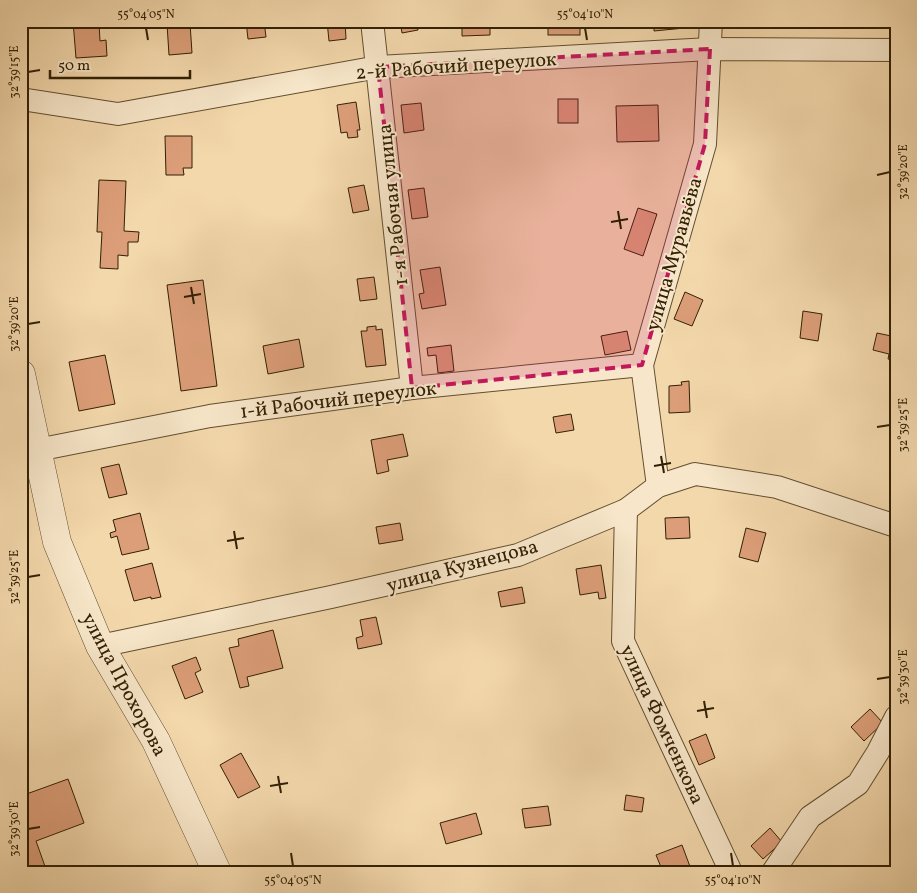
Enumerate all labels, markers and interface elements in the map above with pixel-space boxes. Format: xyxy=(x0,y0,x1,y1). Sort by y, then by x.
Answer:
text: 55°04'05"N xyxy=(117,7,175,23)
text: 55°04'10"N xyxy=(557,7,613,23)
text: 32°39'15"E xyxy=(7,46,23,98)
street label: 2-й Рабочий переулок xyxy=(355,46,558,88)
scale bar xyxy=(50,48,190,80)
text: 50 m xyxy=(58,56,90,77)
street label: 1-я Рабочая улица xyxy=(372,122,416,287)
text: 32°39'20"E xyxy=(896,144,912,200)
street label: улица Муравьёва xyxy=(640,174,710,335)
text: 32°39'20"E xyxy=(7,296,23,352)
street label: 1-й Рабочий переулок xyxy=(238,375,439,427)
text: 32°39'25"E xyxy=(896,398,912,452)
street label: улица Кузнецова xyxy=(383,533,542,601)
text: 32°39'25"E xyxy=(7,550,23,604)
street label: улица Прохорова xyxy=(74,608,173,762)
street label: улица Фомченкова xyxy=(612,640,710,809)
text: 32°39'30"E xyxy=(896,649,912,705)
text: 32°39'30"E xyxy=(7,801,23,857)
text: 55°04'05"N xyxy=(264,873,322,889)
text: 55°04'10"N xyxy=(705,873,761,889)

